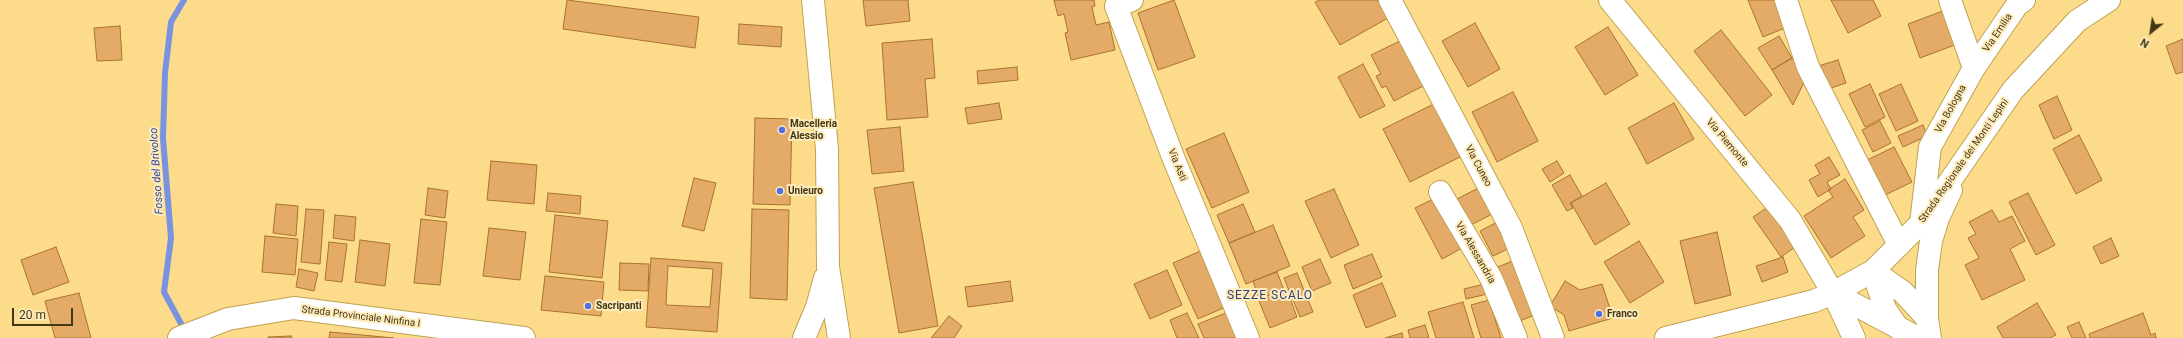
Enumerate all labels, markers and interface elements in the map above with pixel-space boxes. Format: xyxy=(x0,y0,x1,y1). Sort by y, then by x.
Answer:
street label: Via Emilia xyxy=(1981,11,2015,55)
north arrow xyxy=(2131,12,2171,52)
text: N xyxy=(2138,35,2151,50)
street label: Via Bologna xyxy=(1933,83,1969,135)
street label: Strada Regionale dei Monti Lepini xyxy=(1917,97,2011,225)
street label: Via Piemonte xyxy=(1703,116,1751,170)
place label: Macelleria Alessio xyxy=(790,118,837,142)
marker: Macelleria Alessio xyxy=(777,125,787,135)
water label: Fosso del Brivolco xyxy=(147,127,167,215)
street label: Via Cuneo xyxy=(1462,143,1494,189)
street label: Via Asti xyxy=(1165,147,1189,183)
place label: Unieuro xyxy=(788,185,823,197)
marker: Unieuro xyxy=(775,186,785,196)
street label: Via Alessandria xyxy=(1453,220,1497,286)
district label: SEZZE SCALO xyxy=(1227,289,1313,303)
scale bar xyxy=(14,300,75,326)
place label: Sacripanti xyxy=(596,300,642,312)
marker: Sacripanti xyxy=(583,301,593,311)
street label: Strada Provinciale Ninfina I xyxy=(301,304,421,330)
text: 20 m xyxy=(19,308,46,322)
place label: Franco xyxy=(1607,308,1638,320)
marker: Franco xyxy=(1594,309,1604,319)

